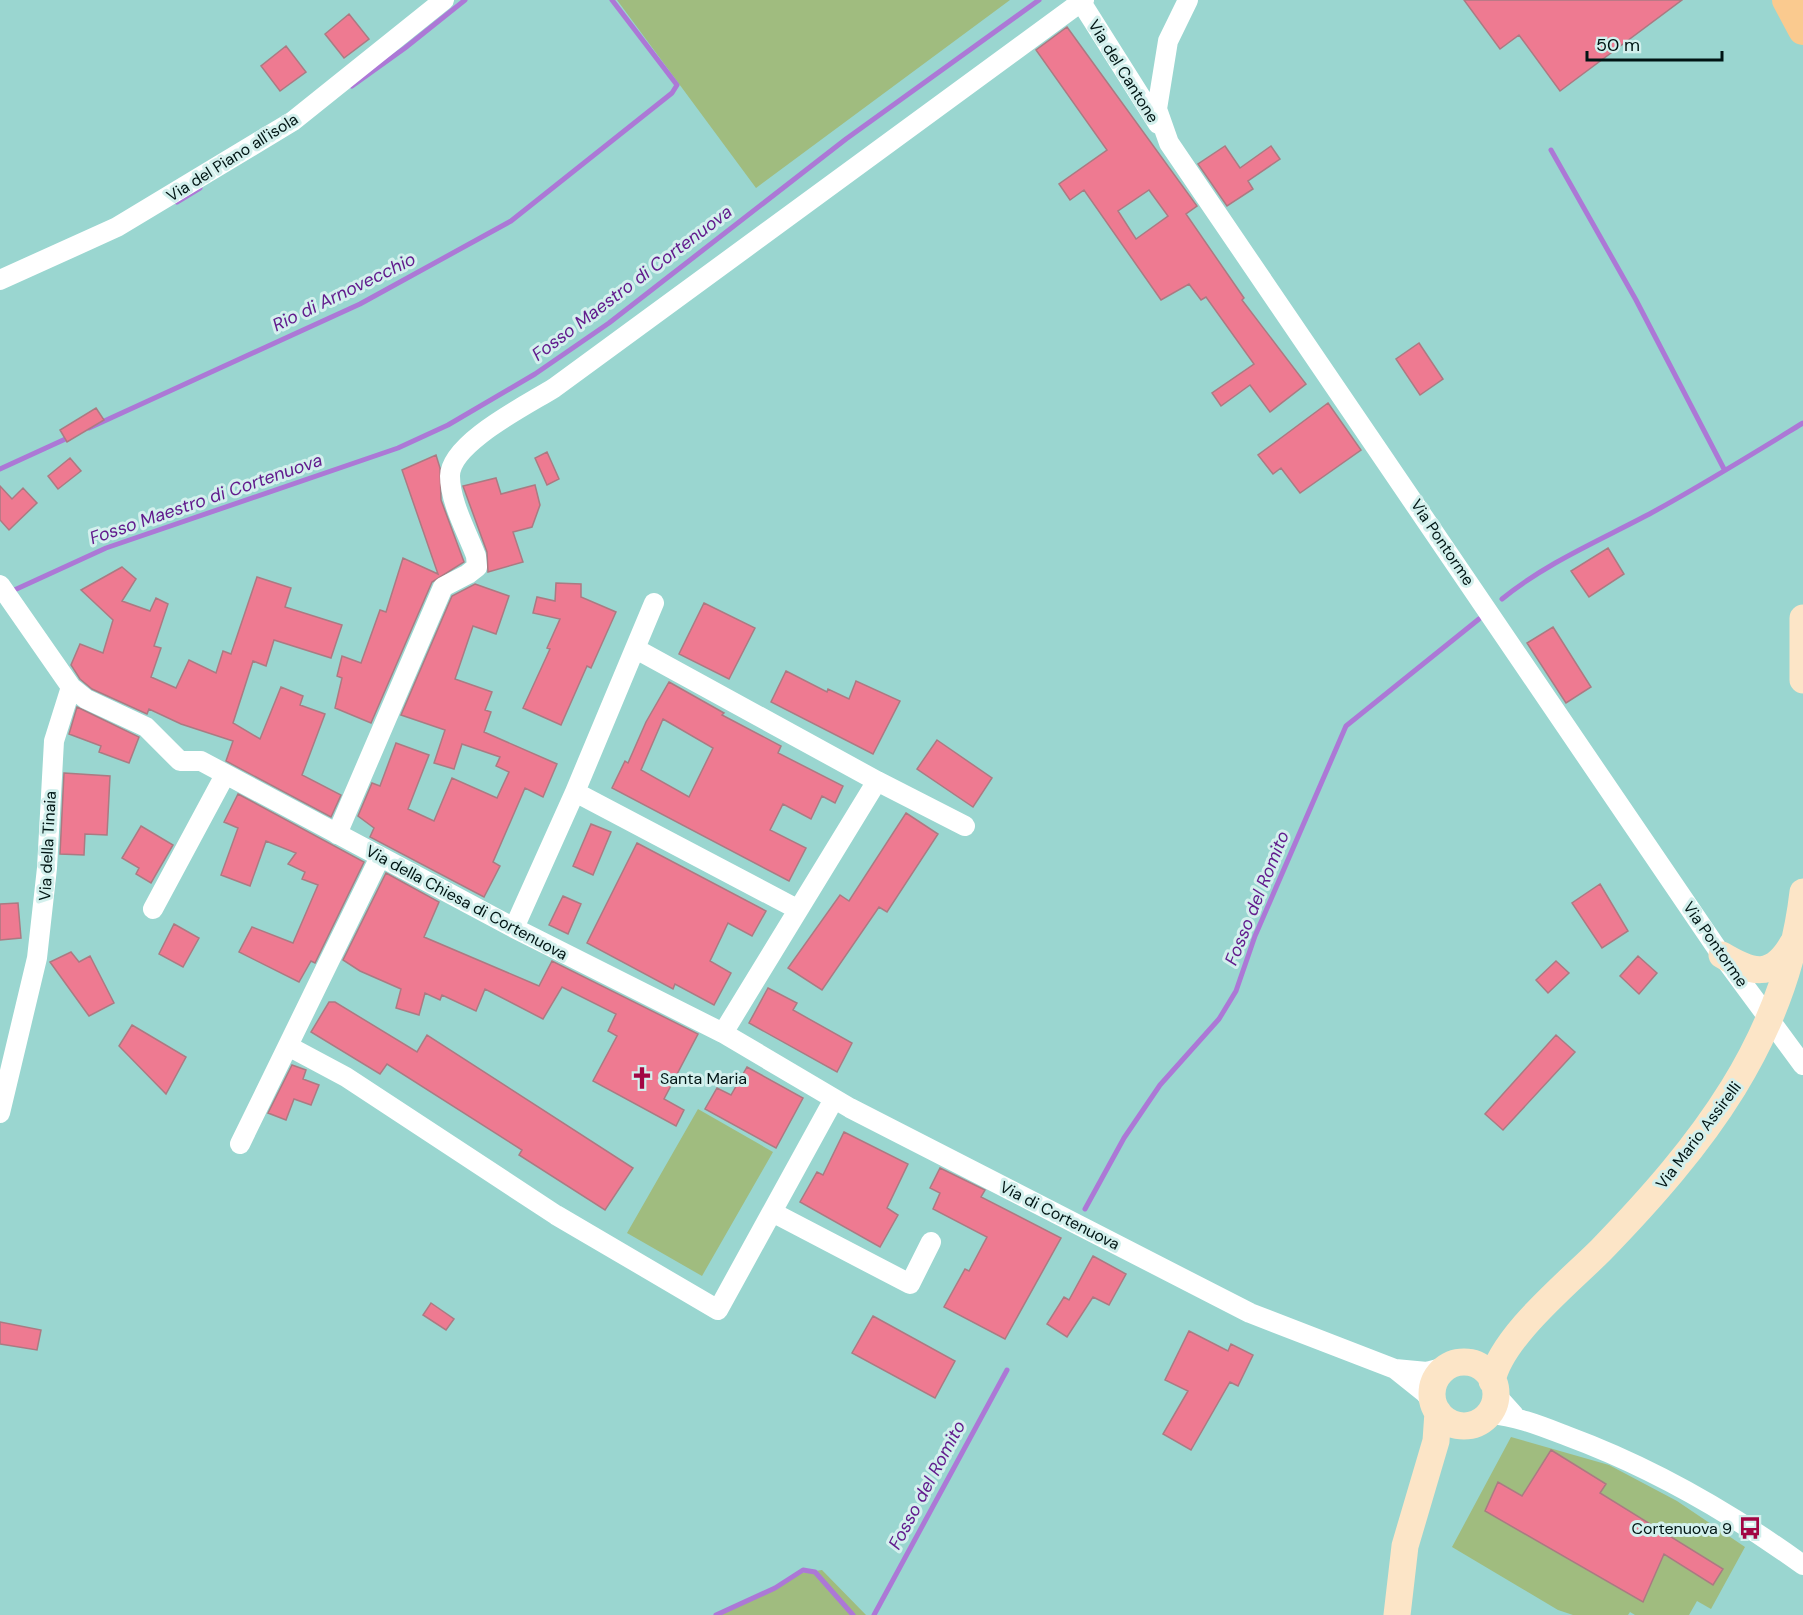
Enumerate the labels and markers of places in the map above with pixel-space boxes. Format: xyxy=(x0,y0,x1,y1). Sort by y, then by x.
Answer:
church icon: Santa Maria xyxy=(629,1065,655,1091)
place label: Santa Maria xyxy=(660,1068,747,1089)
bus stop icon: Cortenuova 9 xyxy=(1737,1515,1763,1541)
place label: Cortenuova 9 xyxy=(1632,1518,1732,1539)

